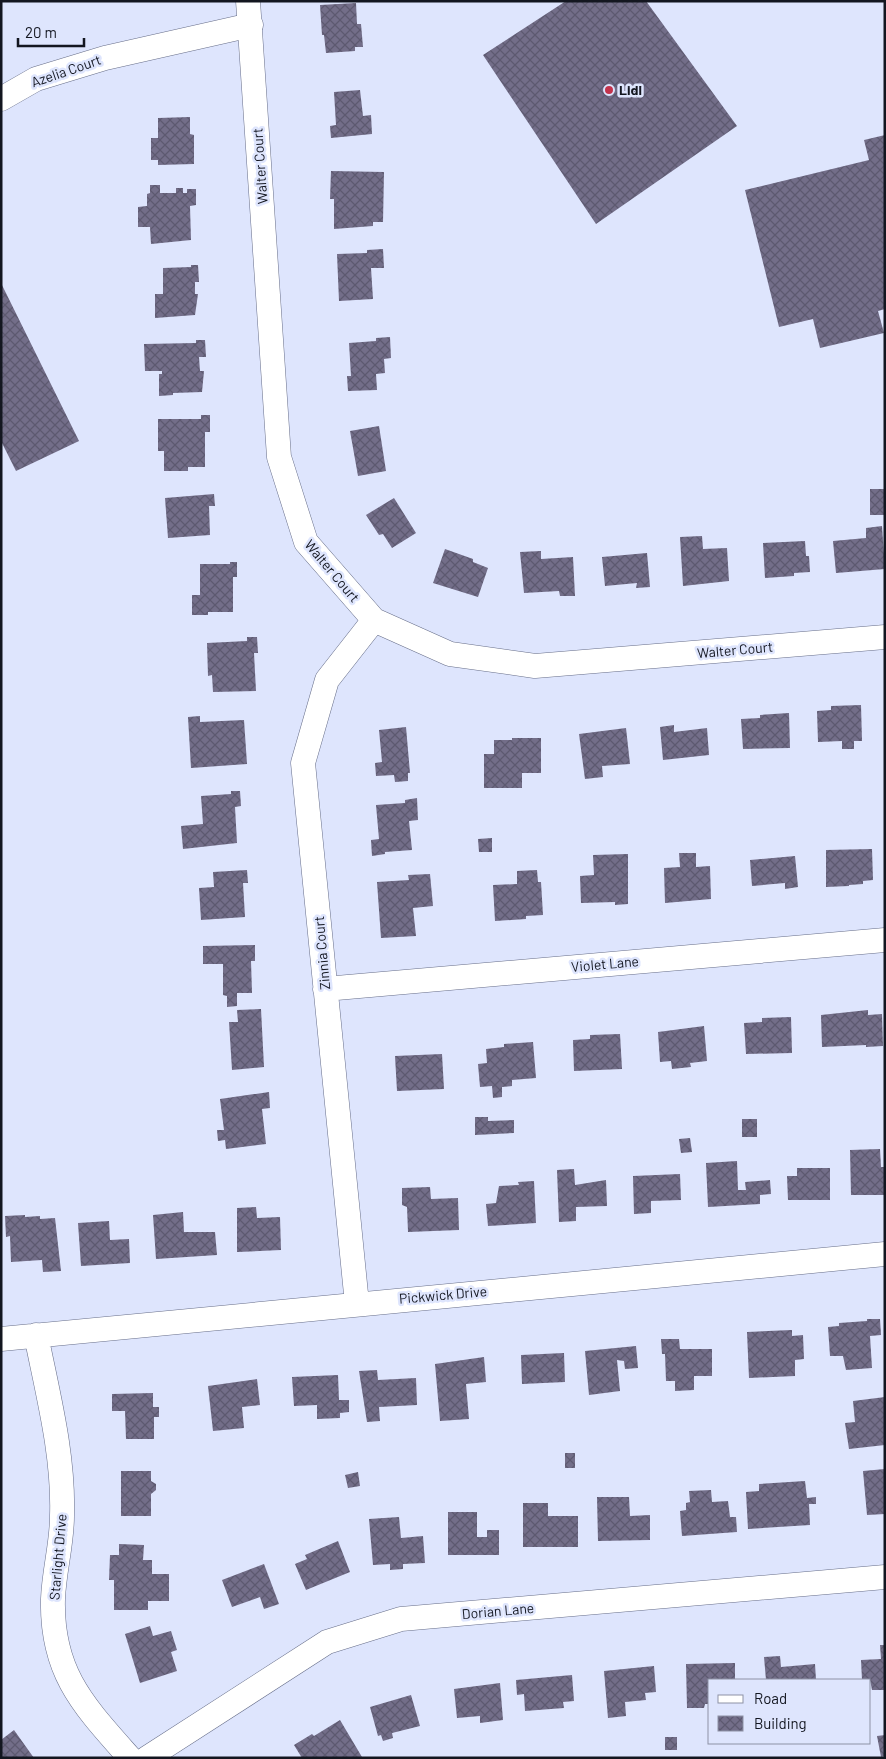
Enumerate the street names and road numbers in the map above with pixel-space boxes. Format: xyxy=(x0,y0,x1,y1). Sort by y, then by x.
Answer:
street label: Azelia Court xyxy=(29,51,103,90)
street label: Walter Court xyxy=(248,127,271,205)
street label: Walter Court xyxy=(301,536,363,605)
street label: Walter Court xyxy=(696,638,774,661)
street label: Zinnia Court xyxy=(310,915,333,991)
street label: Violet Lane xyxy=(570,952,640,975)
street label: Pickwick Drive xyxy=(398,1282,488,1307)
street label: Starlight Drive xyxy=(45,1513,70,1601)
street label: Dorian Lane xyxy=(461,1599,535,1622)

